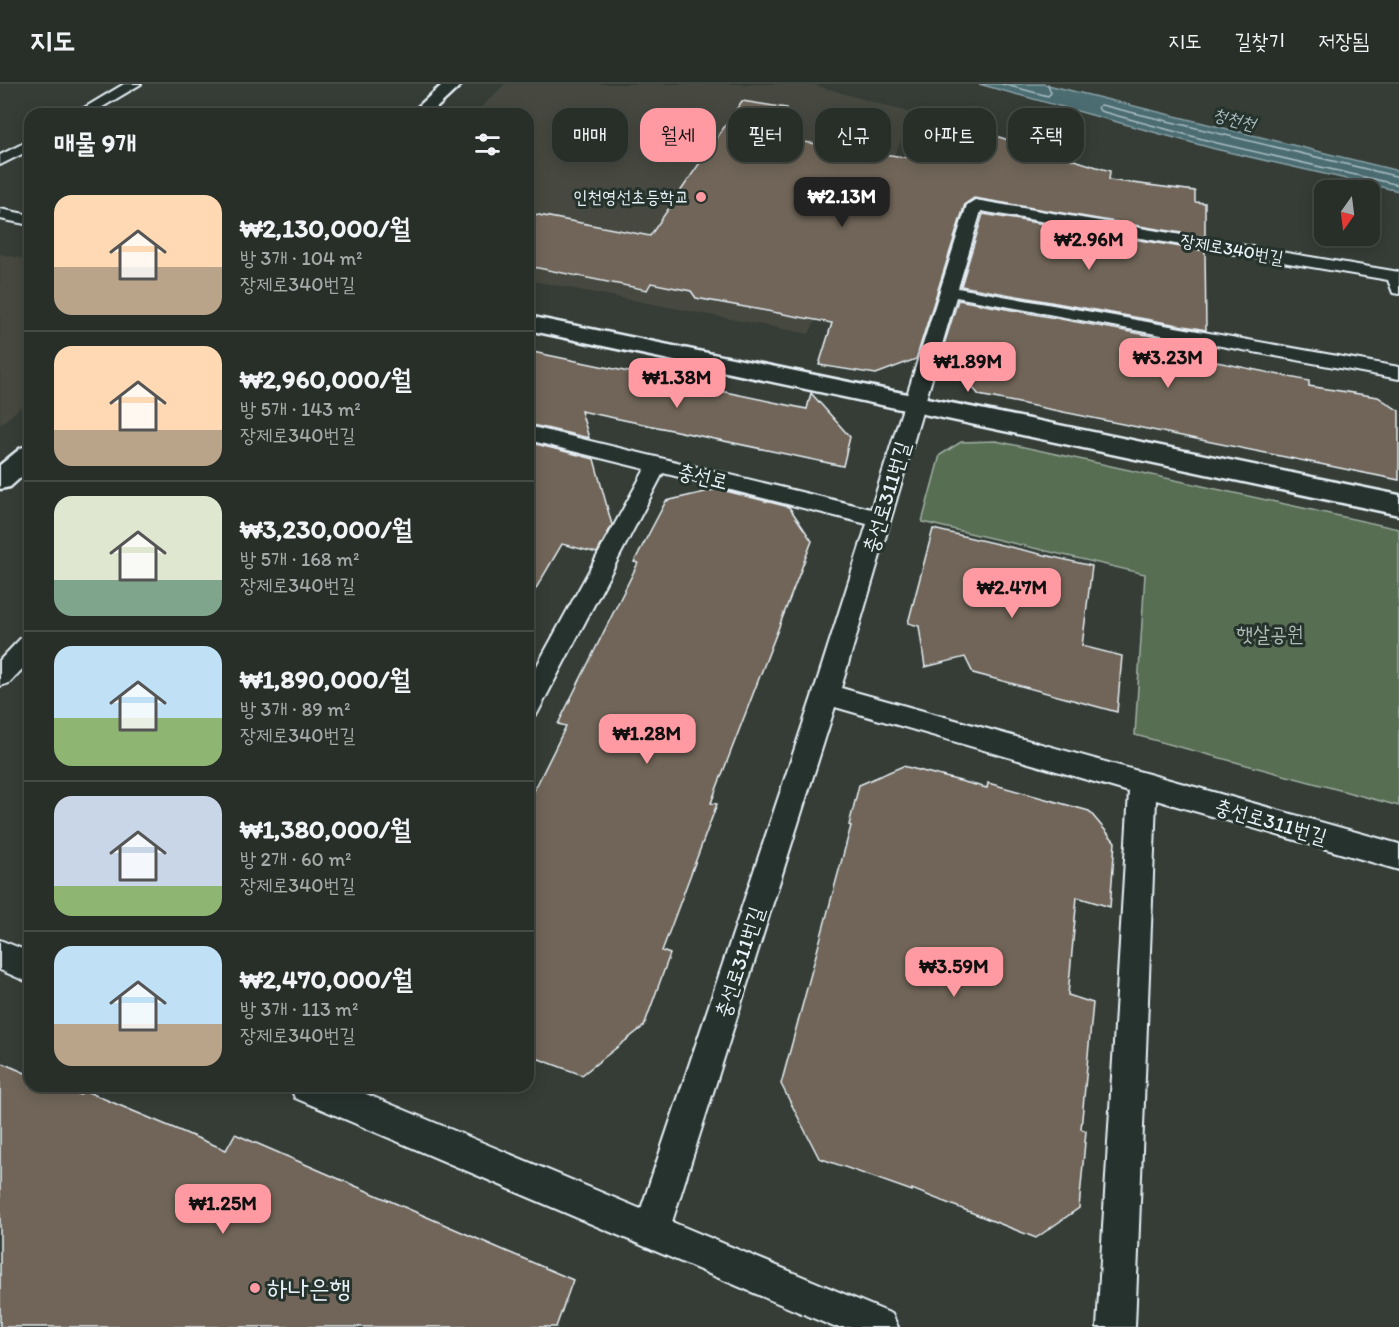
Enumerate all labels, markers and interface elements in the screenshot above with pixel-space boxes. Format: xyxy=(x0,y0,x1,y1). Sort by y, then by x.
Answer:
text: 지도 xyxy=(30,23,75,57)
text: 지도 xyxy=(1168,28,1202,53)
text: 길찾기 xyxy=(1235,28,1285,53)
text: 저장됨 xyxy=(1318,28,1369,53)
water label: 청천천 xyxy=(1210,103,1259,136)
chip: 매매 xyxy=(552,108,628,162)
chip: 월세 xyxy=(640,108,716,162)
chip: 필터 xyxy=(728,108,803,162)
chip: 신규 xyxy=(815,108,891,162)
chip: 아파트 xyxy=(903,108,996,162)
chip: 주택 xyxy=(1008,108,1084,162)
text: 매물 9개 xyxy=(54,127,136,159)
icon: filters xyxy=(471,128,504,161)
pin: ₩2.13M xyxy=(793,177,891,228)
north arrow xyxy=(1314,180,1380,246)
map controls xyxy=(1314,180,1380,246)
text: ₩2.13M xyxy=(808,184,876,208)
place label: 인천영선초등학교 xyxy=(573,186,689,208)
marker: 인천영선초등학교 xyxy=(694,190,708,204)
text: ₩2,130,000/월 xyxy=(240,212,410,244)
icon: home xyxy=(102,219,174,291)
pin: ₩2.96M xyxy=(1040,220,1138,271)
text: ₩2.96M xyxy=(1054,227,1124,251)
street label: 장제로340번길 xyxy=(1179,229,1286,269)
text: 방 3개 · 104 m² xyxy=(240,246,363,270)
text: 장제로340번길 xyxy=(240,272,356,296)
pin: ₩3.23M xyxy=(1119,338,1217,389)
pin: ₩1.89M xyxy=(919,342,1017,393)
text: ₩3.23M xyxy=(1133,345,1203,369)
text: ₩1.89M xyxy=(934,349,1002,373)
pin: ₩1.38M xyxy=(628,358,726,409)
text: ₩2,960,000/월 xyxy=(240,363,412,395)
text: ₩1.38M xyxy=(643,365,711,389)
icon: home xyxy=(102,370,174,442)
text: 방 5개 · 143 m² xyxy=(240,397,361,421)
text: 장제로340번길 xyxy=(240,423,356,447)
street label: 충선로311번길 xyxy=(857,438,915,556)
street label: 충선로 xyxy=(675,458,731,494)
text: ₩3,230,000/월 xyxy=(240,513,413,545)
icon: home xyxy=(102,520,174,592)
text: 방 5개 · 168 m² xyxy=(240,547,359,571)
pin: ₩2.47M xyxy=(963,568,1061,619)
text: 장제로340번길 xyxy=(240,573,356,597)
text: ₩2.47M xyxy=(977,575,1047,599)
park label: 햇살공원 xyxy=(1236,621,1304,646)
text: ₩1,890,000/월 xyxy=(240,663,410,695)
icon: home xyxy=(102,670,174,742)
text: 방 3개 · 89 m² xyxy=(240,697,350,721)
pin: ₩1.28M xyxy=(598,714,696,765)
text: ₩1.28M xyxy=(613,721,681,745)
text: 장제로340번길 xyxy=(240,723,356,747)
street label: 충선로311번길 xyxy=(1212,793,1330,849)
text: ₩1,380,000/월 xyxy=(240,813,411,845)
icon: home xyxy=(102,820,174,892)
text: 방 2개 · 60 m² xyxy=(240,847,351,871)
text: 장제로340번길 xyxy=(240,873,356,897)
street label: 충선로311번길 xyxy=(709,903,769,1021)
pin: ₩3.59M xyxy=(905,947,1003,998)
text: ₩3.59M xyxy=(919,954,989,978)
text: ₩2,470,000/월 xyxy=(240,963,413,995)
icon: home xyxy=(102,970,174,1042)
text: 방 3개 · 113 m² xyxy=(240,997,358,1021)
text: 장제로340번길 xyxy=(240,1023,356,1047)
pin: ₩1.25M xyxy=(174,1184,272,1235)
text: ₩1.25M xyxy=(189,1191,257,1215)
place label: 하나은행 xyxy=(267,1272,351,1304)
marker: 하나은행 xyxy=(248,1281,262,1295)

